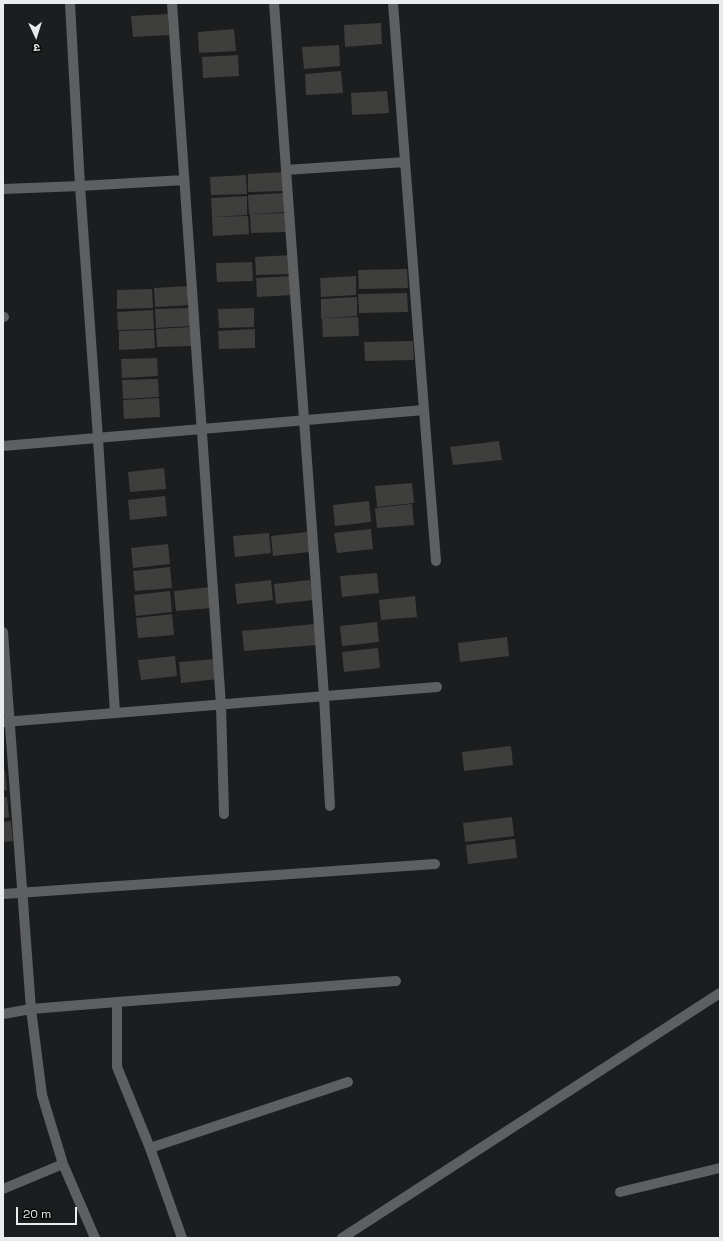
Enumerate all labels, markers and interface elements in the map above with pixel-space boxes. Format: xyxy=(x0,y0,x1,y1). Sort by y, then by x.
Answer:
north arrow xyxy=(16,16,56,56)
text: उ xyxy=(33,41,41,55)
scale bar xyxy=(18,1199,79,1225)
text: 20 m xyxy=(23,1206,51,1222)

